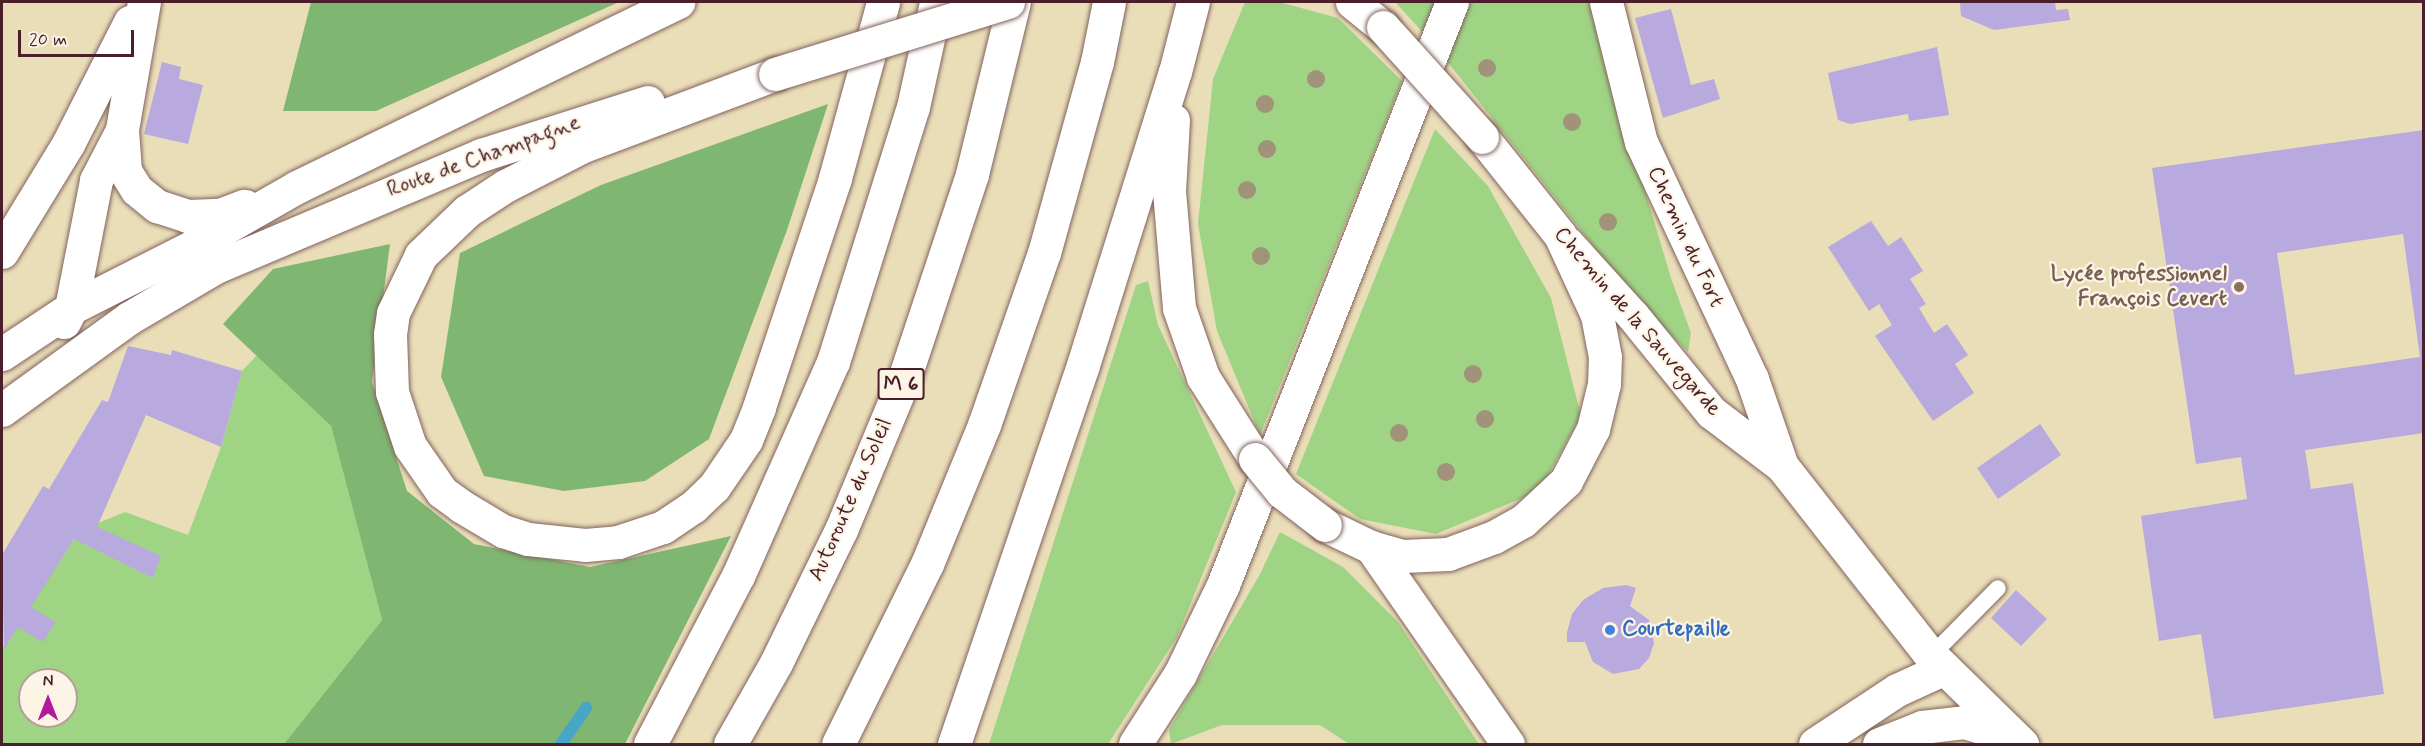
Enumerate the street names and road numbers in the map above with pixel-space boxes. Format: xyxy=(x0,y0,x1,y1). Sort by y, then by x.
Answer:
street label: Route de Champagne xyxy=(386,110,582,204)
street label: Chemin du Fort xyxy=(1641,163,1729,311)
street label: Chemin de la Sauvegarde xyxy=(1549,223,1725,421)
road number: M 6 xyxy=(877,366,925,402)
street label: Autoroute du Soleil xyxy=(804,416,898,584)

